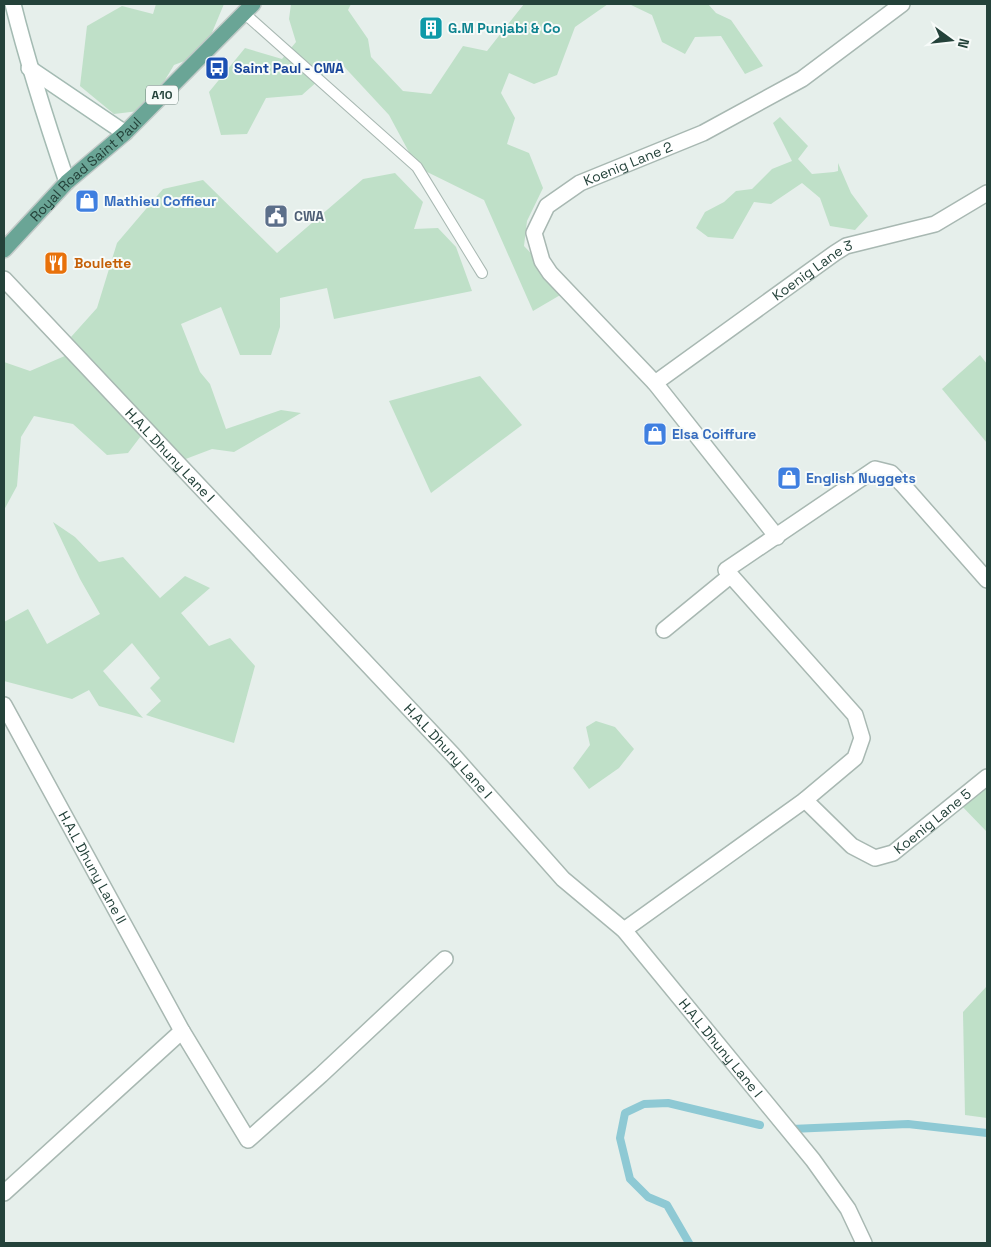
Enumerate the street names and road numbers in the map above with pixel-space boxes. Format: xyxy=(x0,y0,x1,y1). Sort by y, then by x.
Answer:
road number: A10 xyxy=(146,86,178,104)
street label: Royal Road Saint Paul xyxy=(26,113,145,225)
street label: Koenig Lane 2 xyxy=(581,137,675,190)
street label: Koenig Lane 3 xyxy=(769,236,854,304)
street label: H.A.L Dhuny Lane I xyxy=(121,404,219,506)
street label: H.A.L Dhuny Lane I xyxy=(400,700,496,802)
street label: Koenig Lane 5 xyxy=(890,784,975,858)
street label: H.A.L Dhuny Lane II xyxy=(55,808,131,927)
street label: H.A.L Dhuny Lane I xyxy=(675,995,767,1101)

